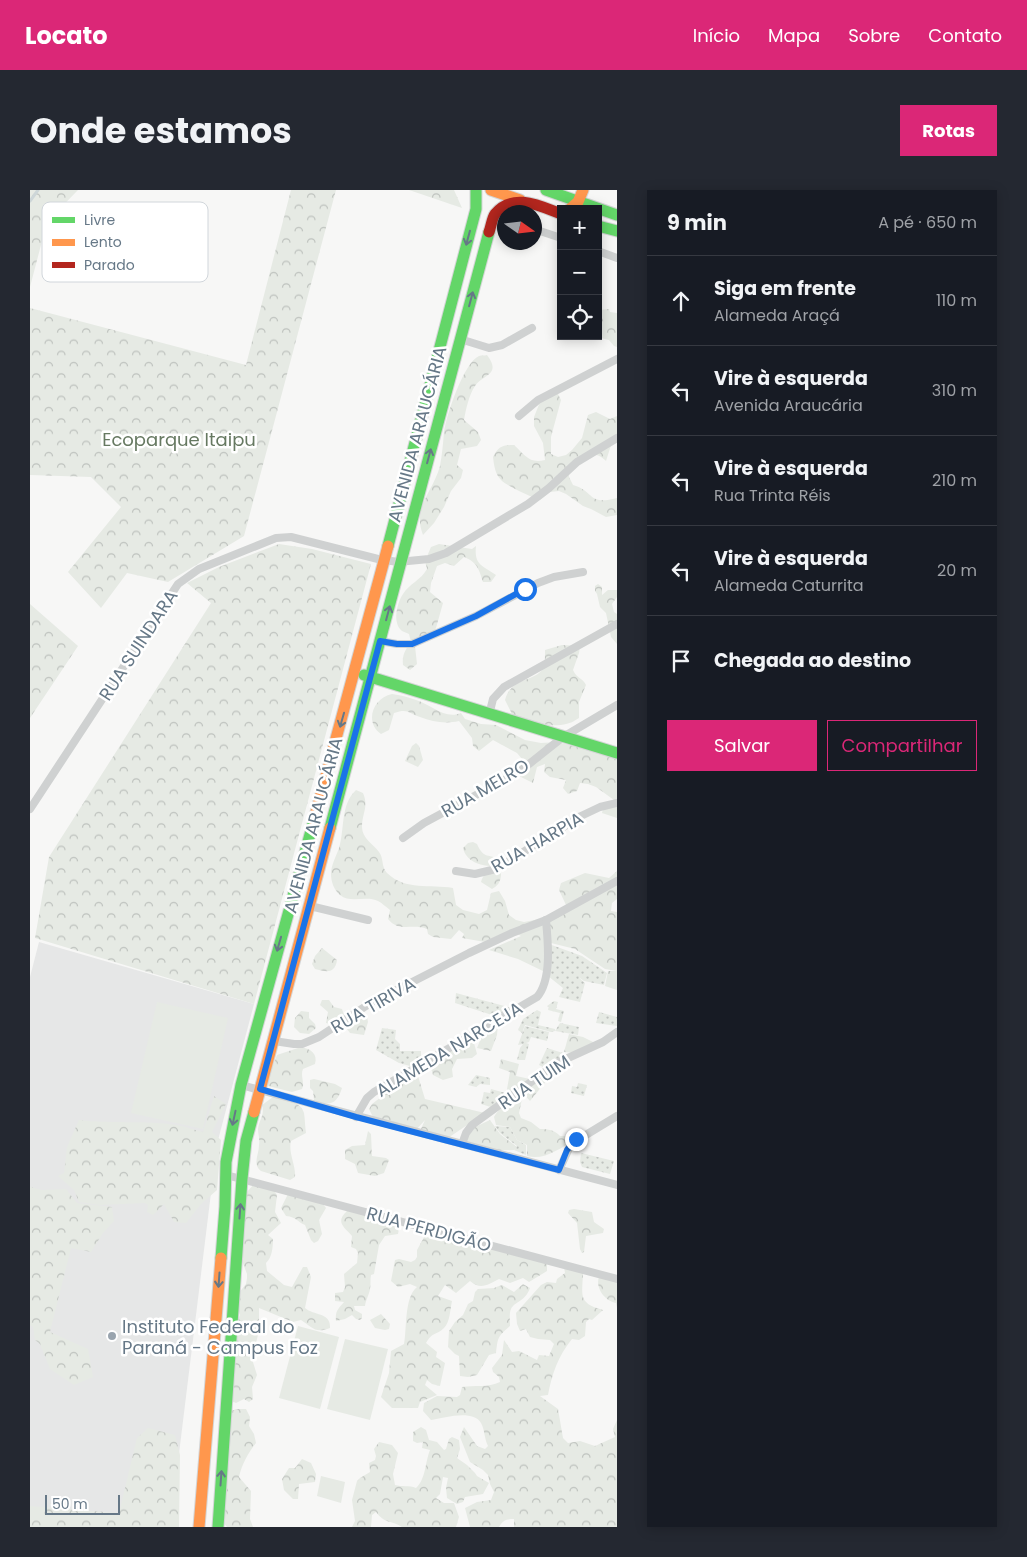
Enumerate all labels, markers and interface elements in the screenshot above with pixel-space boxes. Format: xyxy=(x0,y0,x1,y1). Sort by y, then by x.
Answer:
text: Locato xyxy=(25,19,108,52)
text: Início xyxy=(693,23,740,48)
text: Mapa xyxy=(768,23,820,48)
text: Sobre xyxy=(848,23,900,48)
text: Contato xyxy=(928,23,1002,48)
button: Rotas xyxy=(900,105,997,156)
text: Onde estamos xyxy=(30,106,292,155)
legend xyxy=(42,202,208,282)
north arrow xyxy=(497,205,542,250)
map controls xyxy=(557,205,602,340)
button: + xyxy=(557,205,602,250)
text: 9 min xyxy=(667,208,727,237)
text: Livre xyxy=(84,210,116,230)
text: A pé · 650 m xyxy=(878,211,977,234)
one-way arrow xyxy=(463,229,472,245)
text: Lento xyxy=(84,232,122,252)
button: − xyxy=(557,250,602,295)
text: Parado xyxy=(84,255,135,275)
text: Siga em frente xyxy=(714,275,856,302)
icon: ahead xyxy=(667,287,695,315)
text: 110 m xyxy=(936,289,977,312)
one-way arrow xyxy=(467,291,476,307)
button: locate xyxy=(557,295,602,340)
text: Alameda Araçá xyxy=(714,304,840,327)
street label: AVENIDA ARAUCÁRIA xyxy=(381,343,453,525)
text: Vire à esquerda xyxy=(714,365,868,392)
icon: left xyxy=(667,377,695,405)
text: 310 m xyxy=(932,379,977,402)
text: Avenida Araucária xyxy=(714,394,863,417)
park label: Ecoparque Itaipu xyxy=(102,427,256,452)
one-way arrow xyxy=(425,448,434,464)
text: Vire à esquerda xyxy=(714,455,868,482)
icon: left xyxy=(667,467,695,495)
text: 210 m xyxy=(932,469,977,492)
text: Rua Trinta Réis xyxy=(714,484,831,507)
text: Vire à esquerda xyxy=(714,545,868,572)
icon: left xyxy=(667,557,695,585)
text: 20 m xyxy=(937,559,977,582)
text: Alameda Caturrita xyxy=(714,574,864,597)
route start xyxy=(514,578,537,601)
street label: RUA SUINDARA xyxy=(93,585,183,705)
one-way arrow xyxy=(383,605,393,621)
icon: arrive xyxy=(667,647,695,675)
text: Chegada ao destino xyxy=(714,647,911,674)
one-way arrow xyxy=(337,712,346,728)
button: Salvar xyxy=(667,720,817,771)
button: Compartilhar xyxy=(827,720,977,771)
street label: AVENIDA ARAUCÁRIA xyxy=(277,734,349,916)
street label: RUA MELRO xyxy=(436,753,534,823)
street label: RUA HARPIA xyxy=(486,806,588,878)
one-way arrow xyxy=(274,935,284,951)
street label: RUA TIRIVA xyxy=(326,971,420,1039)
street label: ALAMEDA NARCEJA xyxy=(371,995,527,1103)
street label: RUA TUIM xyxy=(493,1049,575,1115)
one-way arrow xyxy=(229,1110,239,1126)
route end xyxy=(565,1128,588,1151)
street label: RUA PERDIGÃO xyxy=(364,1200,494,1258)
one-way arrow xyxy=(235,1204,244,1220)
one-way arrow xyxy=(214,1271,224,1287)
place label: Instituto Federal do Paraná - Campus Foz xyxy=(122,1314,318,1360)
marker: Instituto Federal do Paraná - Campus Foz xyxy=(106,1330,118,1342)
one-way arrow xyxy=(217,1471,226,1487)
scale bar xyxy=(45,1492,120,1515)
text: 50 m xyxy=(52,1494,88,1514)

